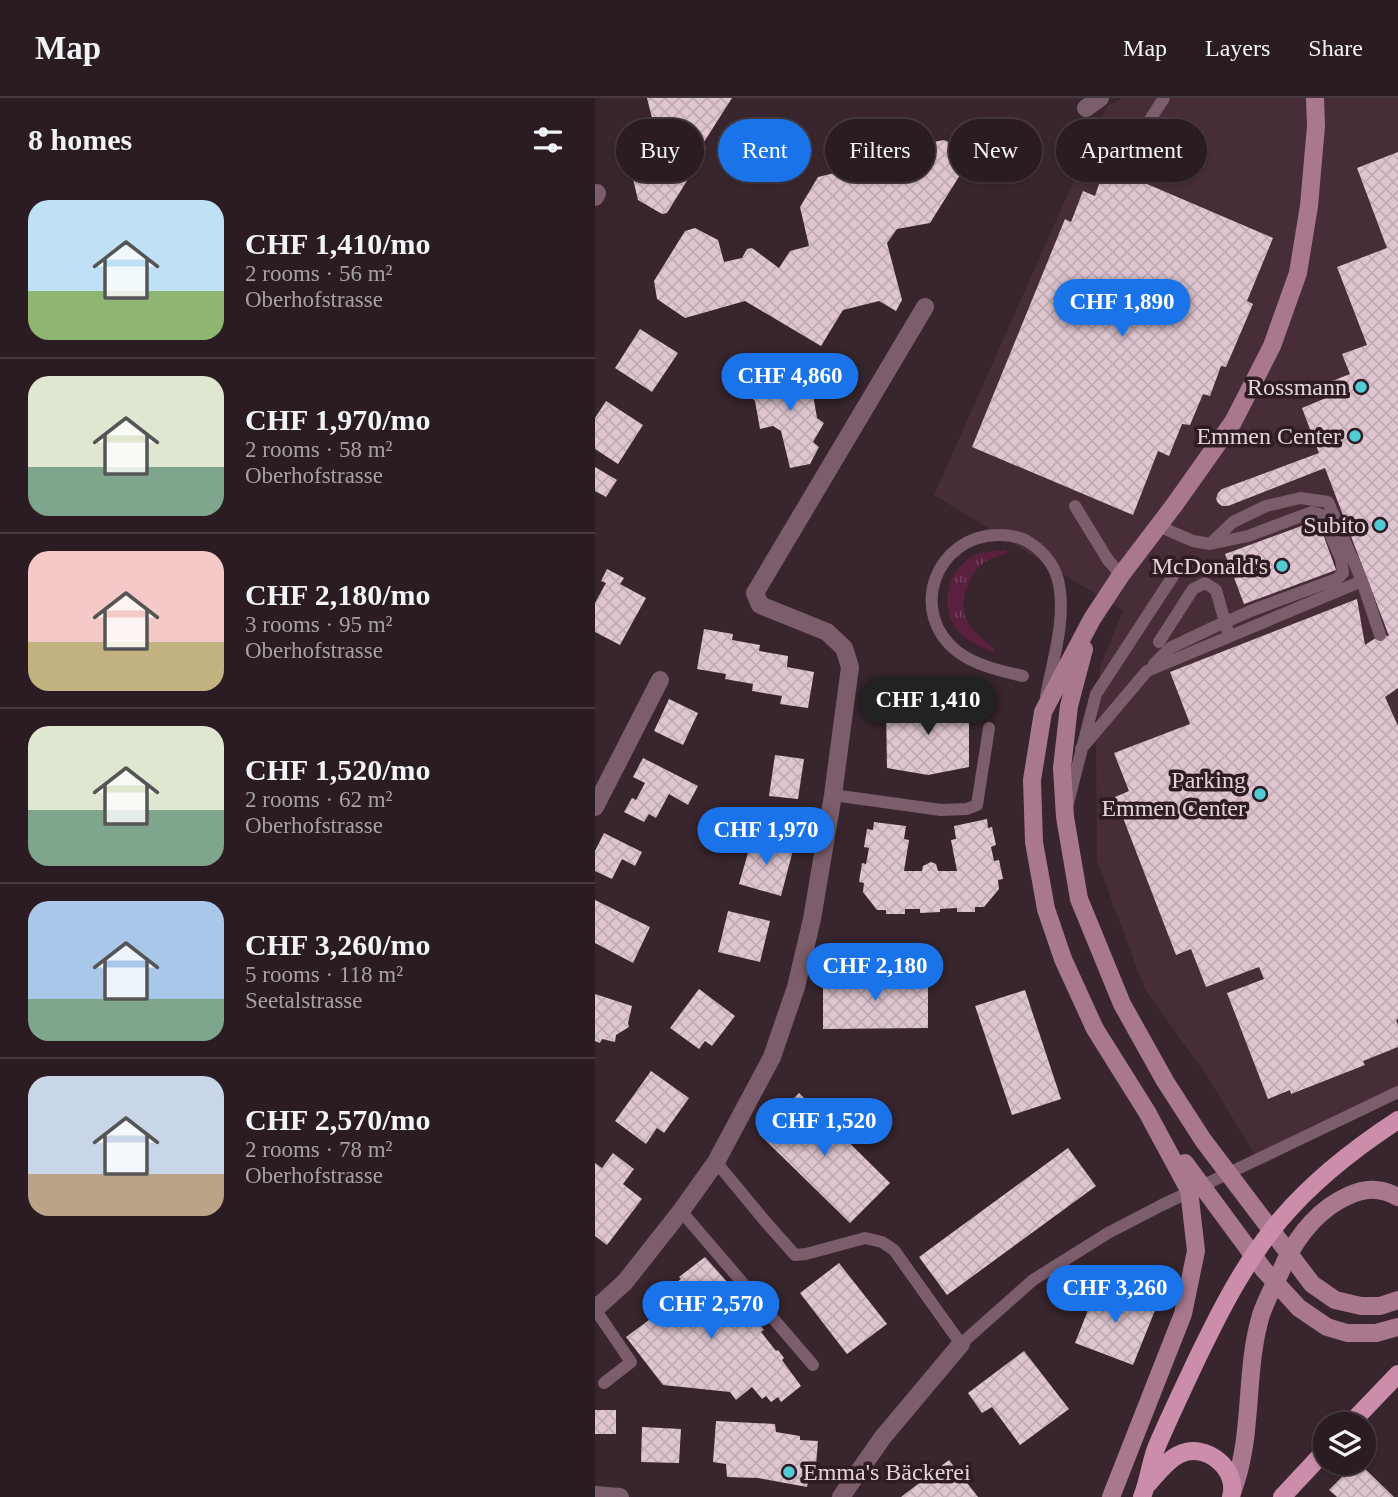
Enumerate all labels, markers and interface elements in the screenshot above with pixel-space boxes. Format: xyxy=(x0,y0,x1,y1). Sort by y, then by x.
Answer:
text: Map xyxy=(35,30,101,66)
text: Map xyxy=(1123,35,1167,61)
text: Layers xyxy=(1205,35,1270,61)
text: Share xyxy=(1308,35,1363,61)
chip: Buy xyxy=(616,119,704,182)
chip: Rent xyxy=(718,119,811,182)
chip: Filters xyxy=(825,119,935,182)
chip: New xyxy=(949,119,1042,182)
chip: Apartment xyxy=(1056,119,1207,182)
icon: filters xyxy=(529,121,567,159)
text: 8 homes xyxy=(28,123,132,156)
text: CHF 1,410/mo xyxy=(245,227,431,260)
icon: home xyxy=(84,228,168,312)
text: 2 rooms · 56 m² xyxy=(245,261,392,286)
pin: CHF 1,890 xyxy=(1042,280,1202,339)
text: Oberhofstrasse xyxy=(245,287,383,312)
text: CHF 1,890 xyxy=(1069,289,1175,314)
pin: CHF 4,860 xyxy=(710,354,870,413)
text: CHF 4,860 xyxy=(737,363,843,388)
place label: Rossmann xyxy=(1247,374,1347,400)
marker: Rossmann xyxy=(1353,379,1369,395)
text: CHF 1,970/mo xyxy=(245,403,431,436)
icon: home xyxy=(84,404,168,488)
place label: Emmen Center xyxy=(1196,423,1341,449)
marker: Emmen Center xyxy=(1347,428,1363,444)
text: 2 rooms · 58 m² xyxy=(245,437,392,462)
text: Oberhofstrasse xyxy=(245,463,383,488)
place label: Subito xyxy=(1303,512,1366,538)
marker: Subito xyxy=(1372,517,1388,533)
place label: McDonald's xyxy=(1152,553,1268,579)
marker: McDonald's xyxy=(1274,558,1290,574)
text: CHF 2,180/mo xyxy=(245,578,431,611)
icon: home xyxy=(84,579,168,663)
text: 3 rooms · 95 m² xyxy=(245,612,392,637)
text: Oberhofstrasse xyxy=(245,638,383,663)
pin: CHF 1,410 xyxy=(848,678,1008,737)
text: CHF 1,410 xyxy=(875,687,981,712)
text: CHF 1,520/mo xyxy=(245,753,431,786)
icon: home xyxy=(84,754,168,838)
place label: Parking Emmen Center xyxy=(1101,767,1246,821)
marker: Parking Emmen Center xyxy=(1252,786,1268,802)
text: 2 rooms · 62 m² xyxy=(245,787,392,812)
pin: CHF 1,970 xyxy=(686,808,846,867)
text: Oberhofstrasse xyxy=(245,813,383,838)
text: CHF 1,970 xyxy=(713,817,819,842)
text: CHF 3,260/mo xyxy=(245,928,431,961)
icon: home xyxy=(84,929,168,1013)
pin: CHF 2,180 xyxy=(795,944,955,1003)
text: CHF 2,180 xyxy=(822,953,928,978)
text: 5 rooms · 118 m² xyxy=(245,962,403,987)
text: Seetalstrasse xyxy=(245,988,363,1013)
pin: CHF 1,520 xyxy=(744,1098,904,1158)
text: CHF 2,570/mo xyxy=(245,1103,431,1136)
icon: home xyxy=(84,1104,168,1188)
text: CHF 1,520 xyxy=(771,1108,877,1133)
text: 2 rooms · 78 m² xyxy=(245,1137,392,1162)
text: Oberhofstrasse xyxy=(245,1163,383,1188)
pin: CHF 3,260 xyxy=(1035,1266,1195,1325)
text: CHF 3,260 xyxy=(1062,1275,1168,1300)
pin: CHF 2,570 xyxy=(631,1282,791,1341)
text: CHF 2,570 xyxy=(658,1291,764,1316)
map controls xyxy=(1313,1412,1376,1475)
button: layers xyxy=(1313,1412,1376,1475)
place label: Emma's Bäckerei xyxy=(803,1459,971,1485)
marker: Emma's Bäckerei xyxy=(781,1464,797,1480)

